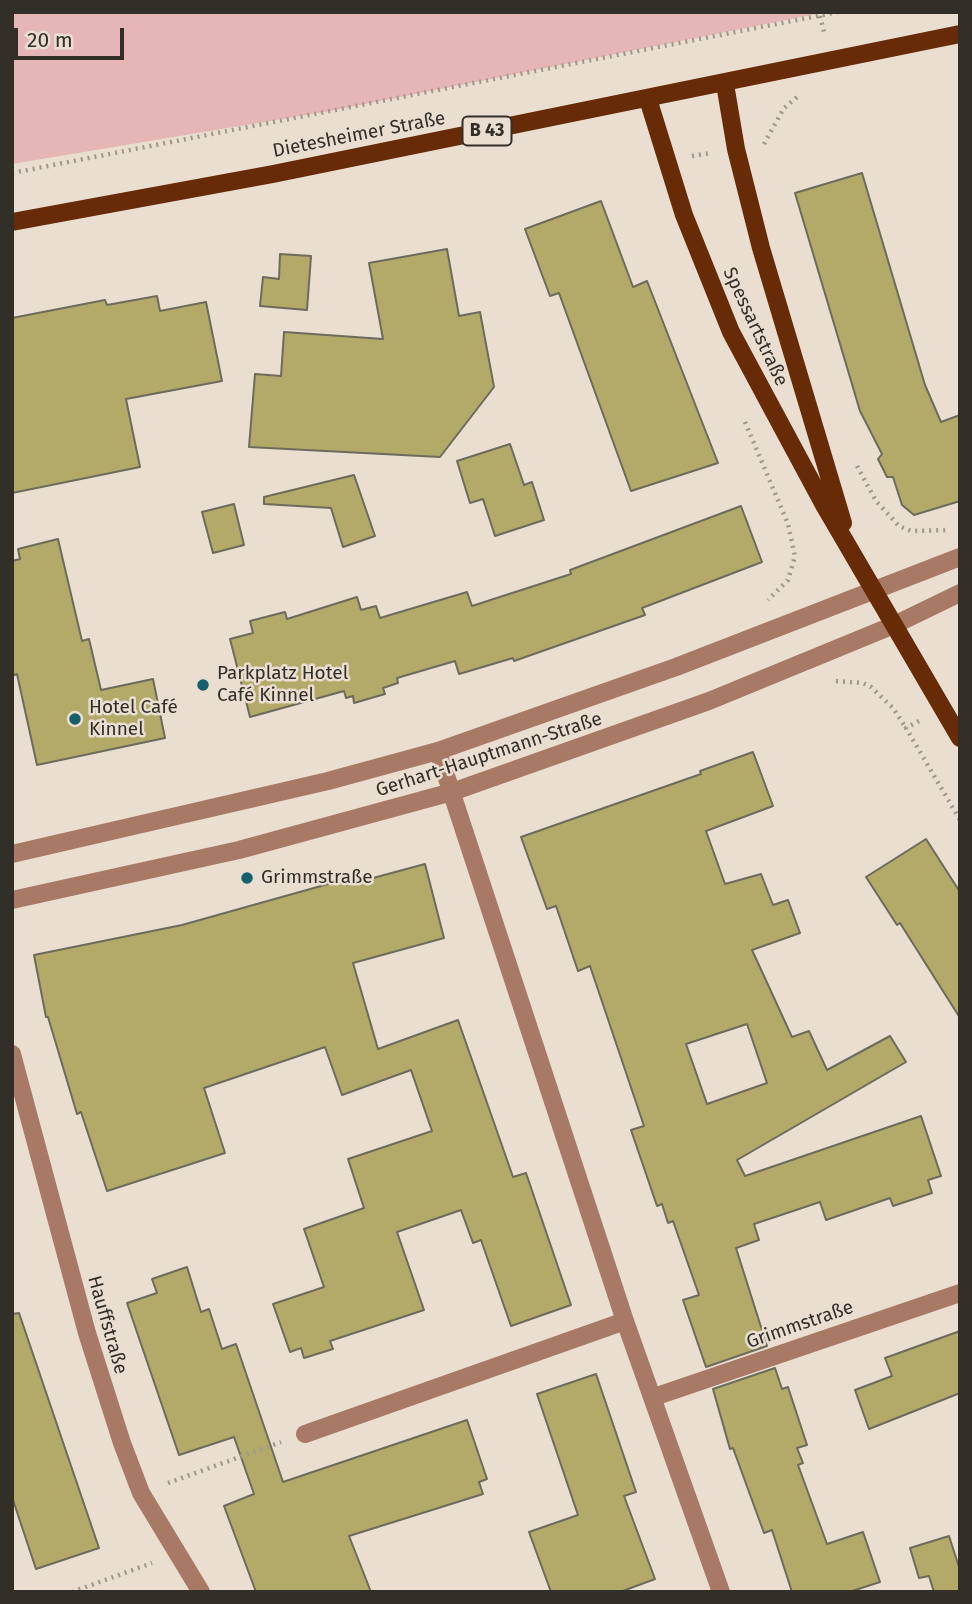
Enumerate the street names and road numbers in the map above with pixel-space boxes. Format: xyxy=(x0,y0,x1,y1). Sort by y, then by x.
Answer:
street label: Dietesheimer Straße xyxy=(271,107,447,163)
road number: B 43 xyxy=(462,116,512,146)
street label: Spessartstraße xyxy=(718,264,792,390)
street label: Gerhart-Hauptmann-Straße xyxy=(373,708,605,802)
street label: Hauffstraße xyxy=(82,1273,132,1377)
street label: Grimmstraße xyxy=(744,1296,856,1354)

